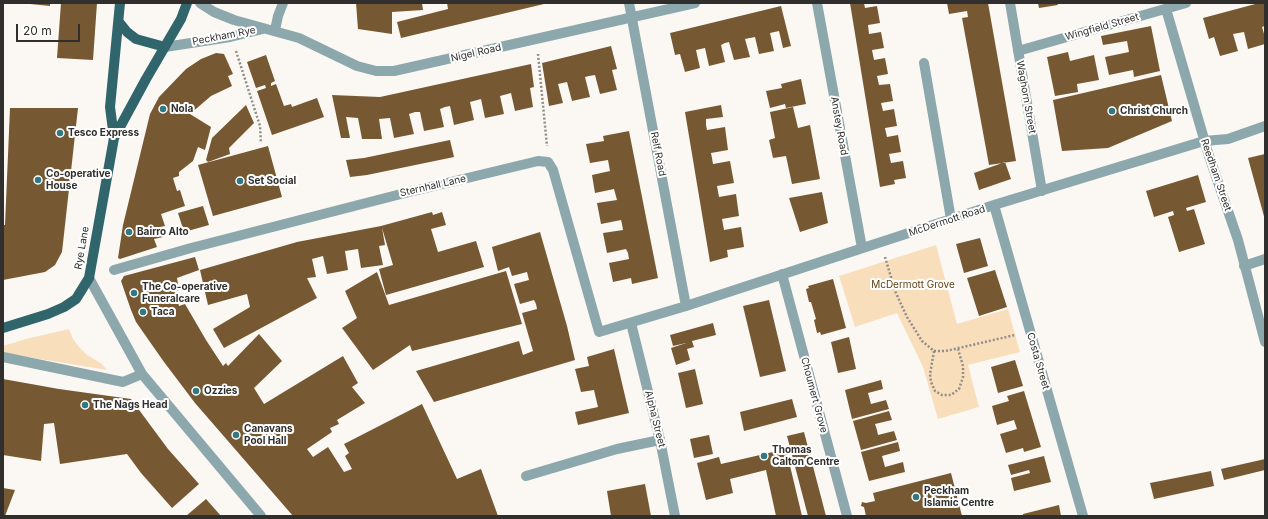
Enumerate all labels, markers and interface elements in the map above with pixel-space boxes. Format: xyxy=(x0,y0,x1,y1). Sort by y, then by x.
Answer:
street label: Wingfield Street xyxy=(1064,11,1140,43)
scale bar xyxy=(18,16,82,42)
text: 20 m xyxy=(23,23,52,38)
street label: Peckham Rye xyxy=(191,24,257,48)
street label: Nigel Road xyxy=(450,41,502,65)
street label: Waghorn Street xyxy=(1014,60,1038,134)
street label: Anstey Road xyxy=(828,96,850,156)
place label: Nola xyxy=(171,103,193,115)
marker: Nola xyxy=(158,104,168,114)
place label: Christ Church xyxy=(1120,105,1188,117)
marker: Christ Church xyxy=(1107,106,1117,116)
place label: Tesco Express xyxy=(68,127,139,139)
marker: Tesco Express xyxy=(55,128,65,138)
street label: Relf Road xyxy=(648,131,668,177)
street label: Reedham Street xyxy=(1198,137,1234,213)
place label: Co-operative House xyxy=(46,168,110,192)
street label: Sternhall Lane xyxy=(399,173,467,199)
marker: Co-operative House xyxy=(33,175,43,185)
place label: Set Social xyxy=(248,175,296,187)
marker: Set Social xyxy=(235,176,245,186)
street label: McDermott Road xyxy=(907,203,987,239)
street label: Rye Lane xyxy=(72,226,92,270)
place label: Bairro Alto xyxy=(137,226,189,238)
marker: Bairro Alto xyxy=(124,227,134,237)
park label: McDermott Grove xyxy=(871,279,955,291)
place label: The Co-operative Funeralcare xyxy=(142,281,228,304)
marker: The Co-operative Funeralcare xyxy=(129,288,139,298)
place label: Taca xyxy=(151,306,175,318)
marker: Taca xyxy=(138,307,148,317)
street label: Costa Street xyxy=(1024,331,1052,391)
street label: Choumert Grove xyxy=(798,356,830,434)
place label: Ozzies xyxy=(204,385,237,397)
marker: Ozzies xyxy=(191,386,201,396)
street label: Alpha Street xyxy=(642,389,668,449)
place label: The Nags Head xyxy=(93,399,168,411)
marker: The Nags Head xyxy=(80,400,90,410)
place label: Canavans Pool Hall xyxy=(244,423,293,446)
marker: Canavans Pool Hall xyxy=(231,430,241,440)
place label: Thomas Calton Centre xyxy=(772,444,839,468)
marker: Thomas Calton Centre xyxy=(759,451,769,461)
place label: Peckham Islamic Centre xyxy=(924,485,994,508)
marker: Peckham Islamic Centre xyxy=(911,492,921,502)

